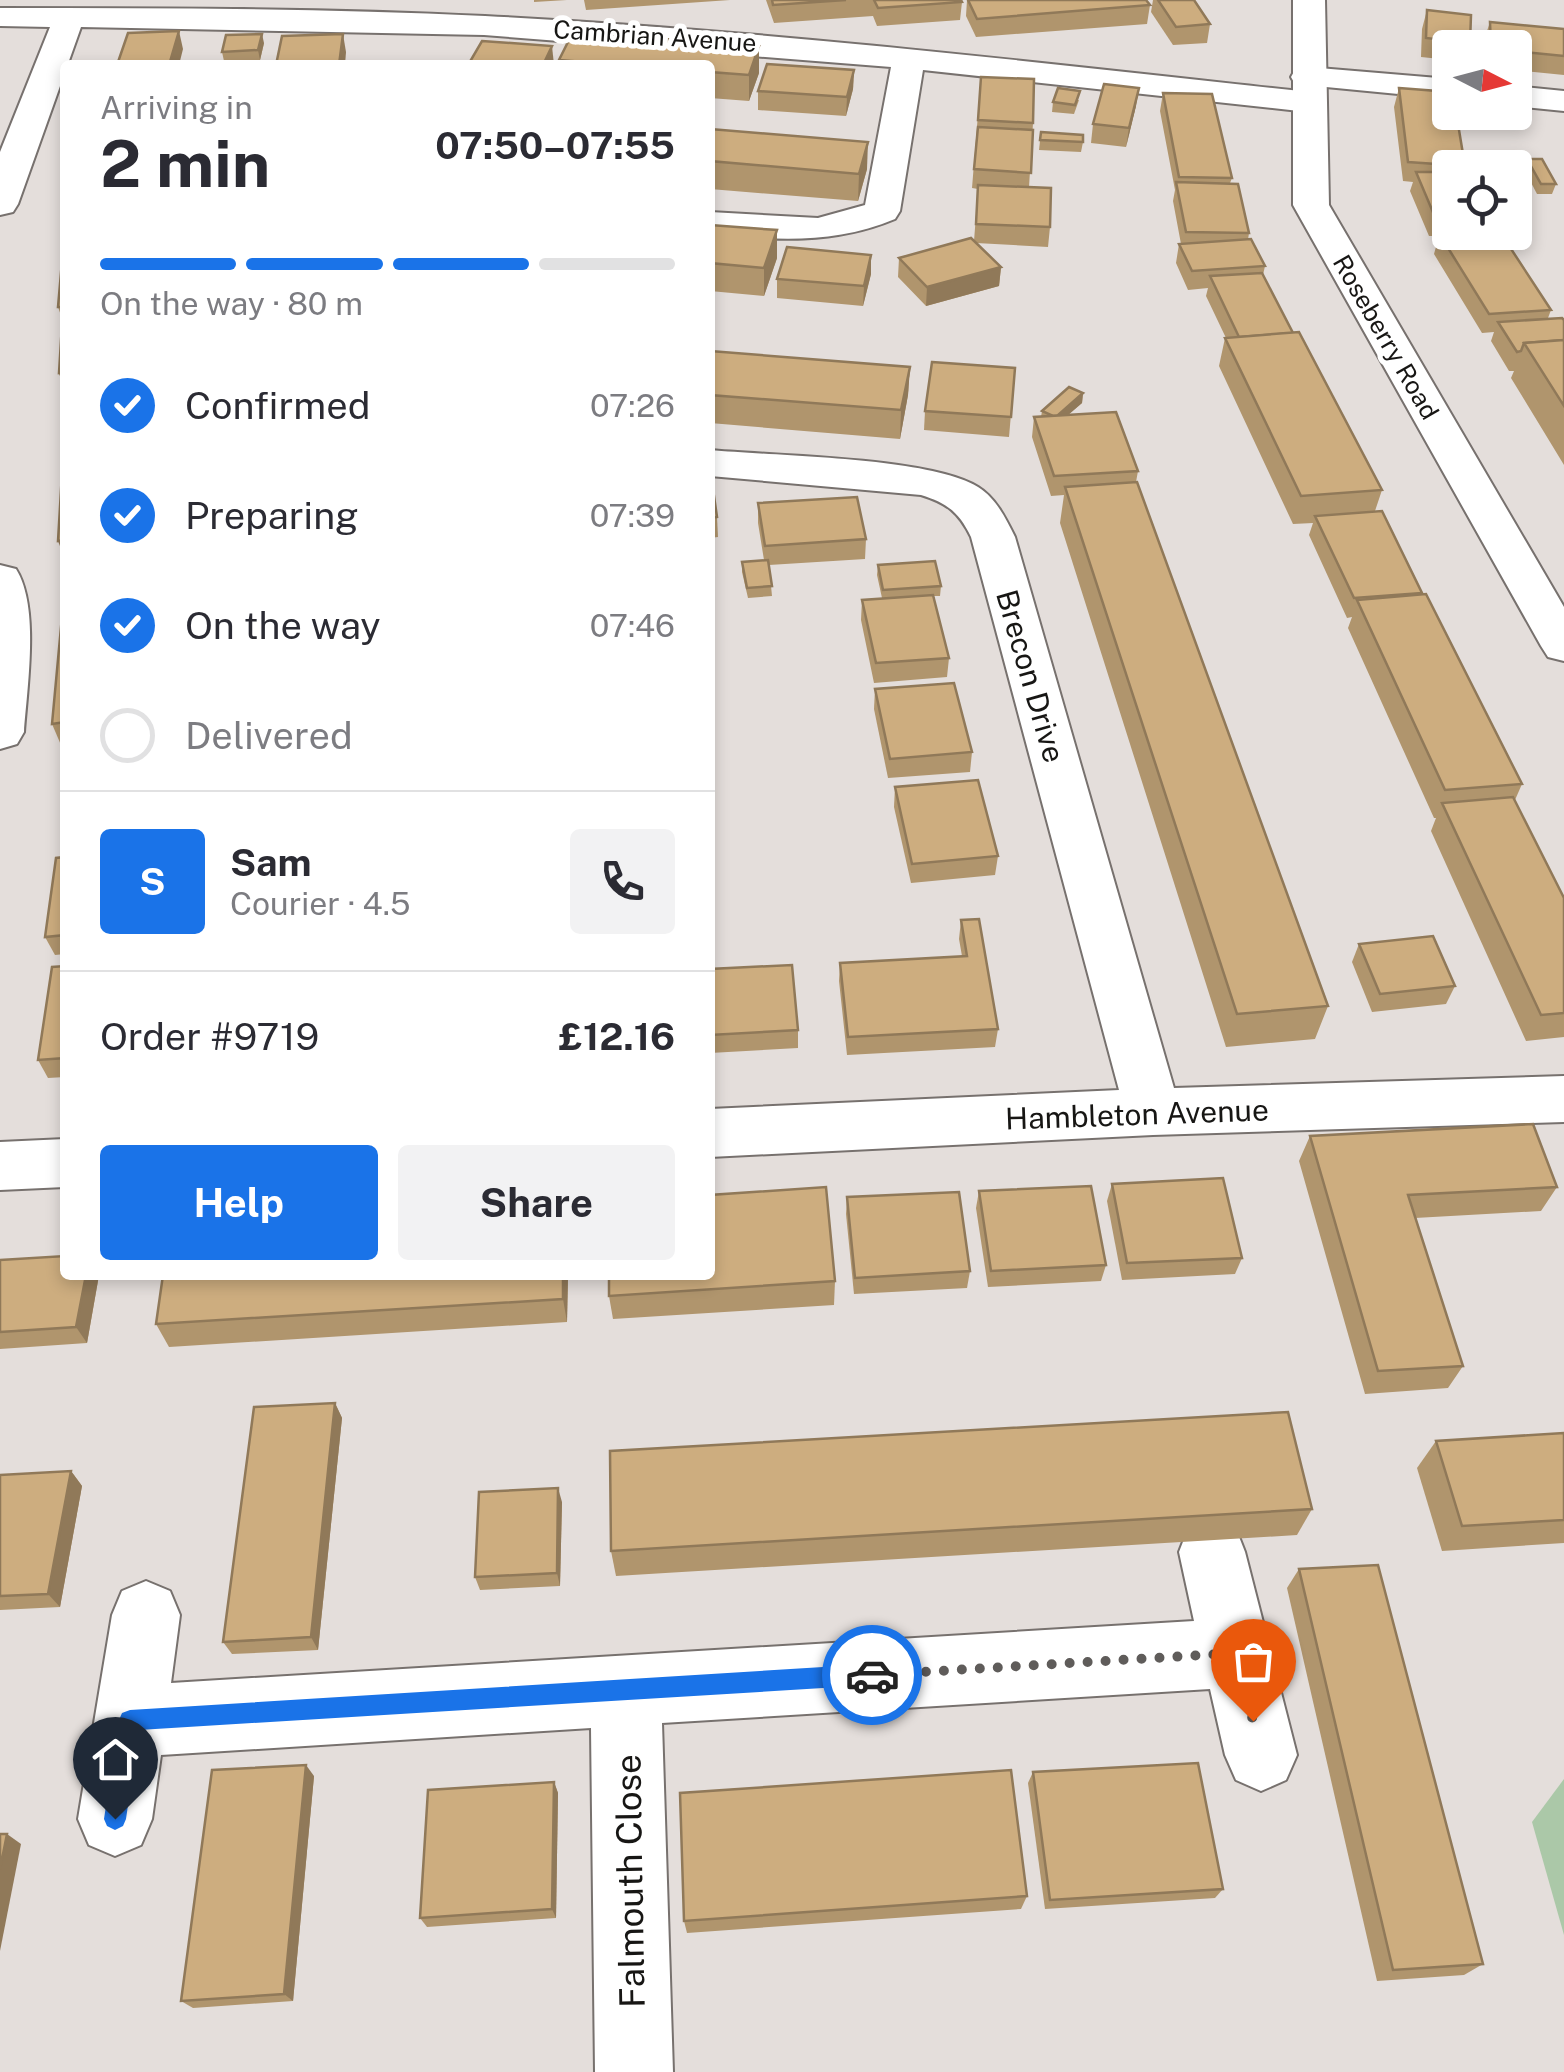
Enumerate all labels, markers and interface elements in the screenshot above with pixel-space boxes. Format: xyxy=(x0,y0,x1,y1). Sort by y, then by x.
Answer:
street label: Cambrian Avenue xyxy=(552,14,758,58)
north arrow xyxy=(1432,30,1532,130)
map controls xyxy=(1432,30,1532,250)
text: Arriving in xyxy=(100,89,253,126)
text: 07:50–07:55 xyxy=(435,123,675,168)
text: 2 min xyxy=(100,125,270,202)
button: locate xyxy=(1432,150,1532,250)
street label: Roseberry Road xyxy=(1327,249,1445,425)
text: On the way · 80 m xyxy=(100,285,363,322)
icon: check xyxy=(100,378,155,433)
text: Confirmed xyxy=(185,383,370,428)
text: 07:26 xyxy=(590,387,675,424)
icon: check xyxy=(100,488,155,543)
text: Preparing xyxy=(185,493,359,538)
text: 07:39 xyxy=(590,497,675,534)
street label: Brecon Drive xyxy=(989,585,1073,767)
icon: check xyxy=(100,598,155,653)
text: On the way xyxy=(185,603,381,648)
text: 07:46 xyxy=(590,607,675,644)
text: Delivered xyxy=(185,713,353,758)
button: phone xyxy=(570,829,675,934)
text: Sam xyxy=(230,840,312,885)
text: S xyxy=(139,859,166,904)
text: Courier · 4.5 xyxy=(230,885,410,922)
text: Order #9719 xyxy=(100,1014,319,1059)
text: £12.16 xyxy=(558,1014,675,1059)
street label: Hambleton Avenue xyxy=(1005,1091,1269,1137)
button: Help xyxy=(100,1145,378,1260)
button: Share xyxy=(398,1145,675,1260)
pin xyxy=(1211,1619,1296,1722)
courier xyxy=(822,1625,922,1725)
icon: bag xyxy=(1226,1634,1281,1689)
icon: car xyxy=(845,1648,900,1703)
pin xyxy=(73,1717,158,1820)
icon: home xyxy=(88,1732,143,1787)
street label: Falmouth Close xyxy=(607,1754,653,2008)

